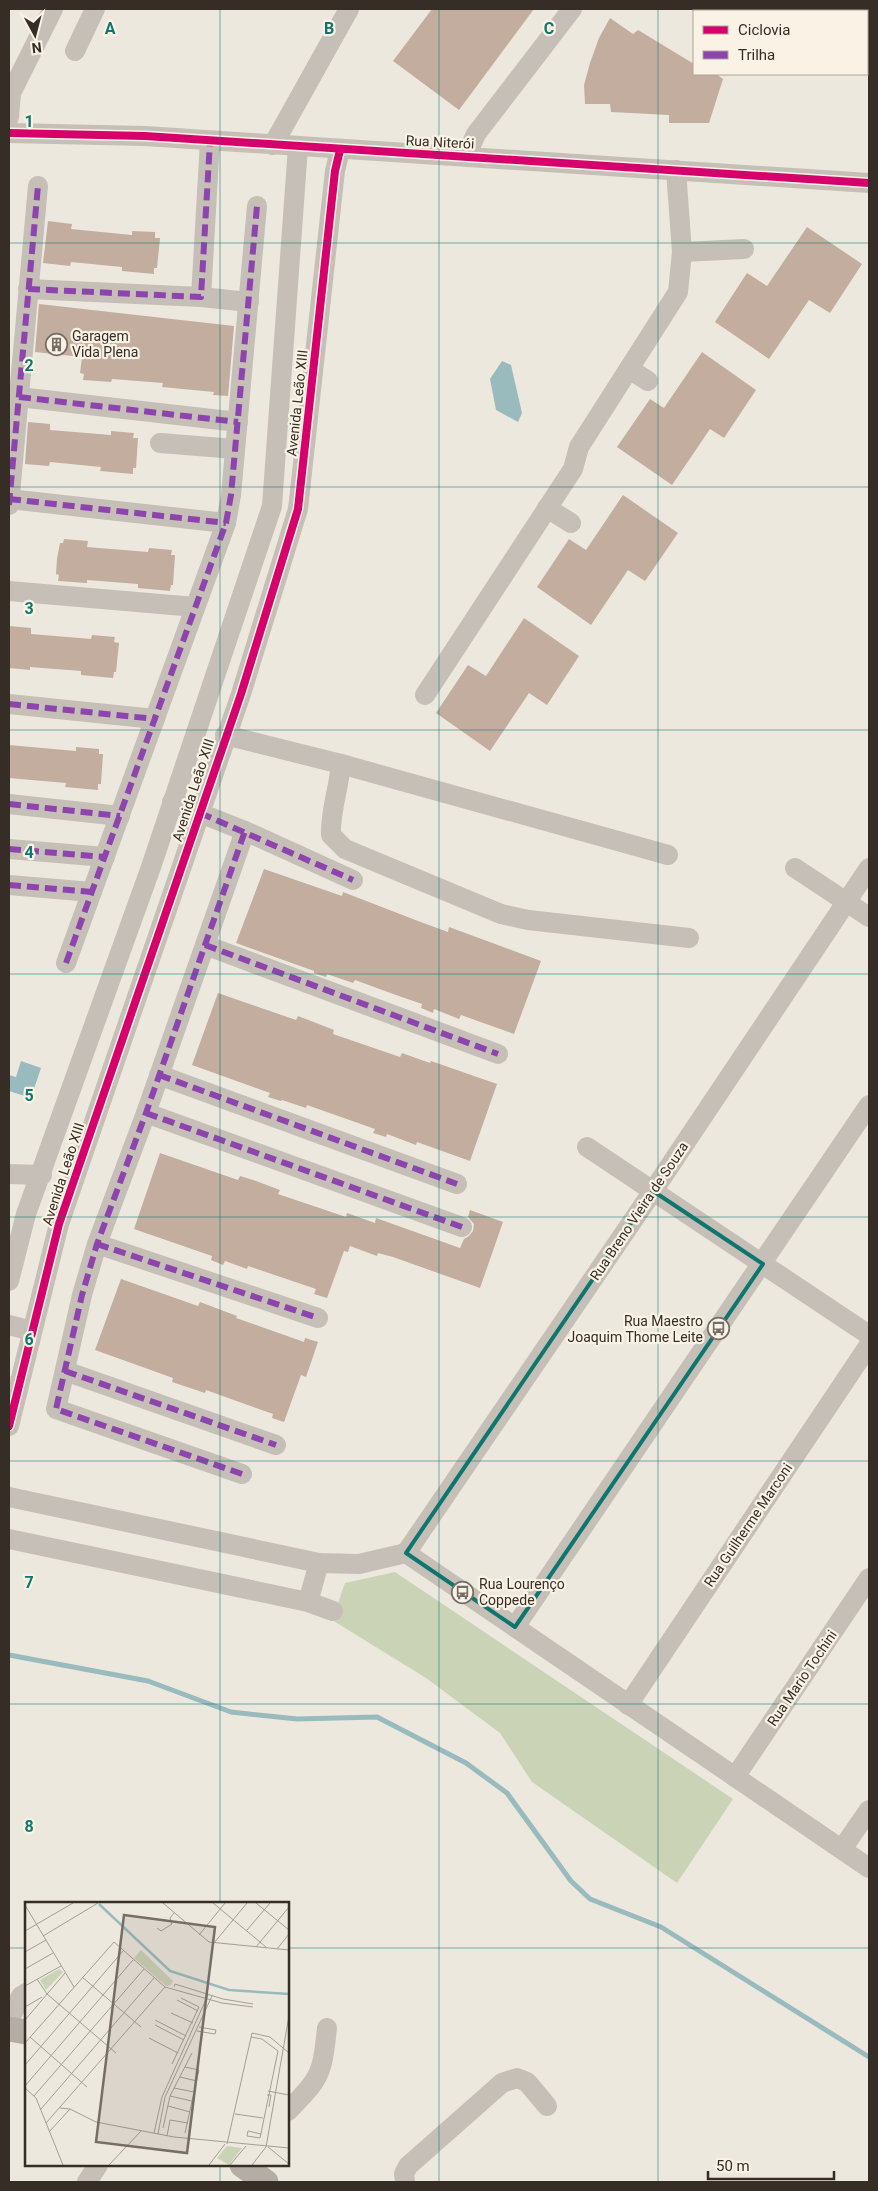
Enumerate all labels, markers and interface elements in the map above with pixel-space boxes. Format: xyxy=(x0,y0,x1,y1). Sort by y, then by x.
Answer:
north arrow xyxy=(10,10,60,60)
legend xyxy=(693,10,868,75)
text: A xyxy=(105,19,116,38)
text: B xyxy=(324,19,334,38)
text: C xyxy=(544,19,554,38)
text: Ciclovia xyxy=(738,21,790,39)
text: N xyxy=(31,39,42,56)
text: Trilha xyxy=(738,46,775,64)
text: 1 xyxy=(24,112,34,131)
street label: Rua Niterói xyxy=(405,132,475,152)
place label: Garagem Vida Plena xyxy=(72,328,138,360)
building icon: Garagem Vida Plena xyxy=(44,332,68,356)
street label: Avenida Leão XIII xyxy=(283,349,311,457)
text: 2 xyxy=(24,356,34,375)
text: 3 xyxy=(24,599,34,618)
street label: Avenida Leão XIII xyxy=(169,737,217,843)
text: 4 xyxy=(24,843,34,862)
text: 5 xyxy=(24,1086,34,1105)
street label: Avenida Leão XIII xyxy=(39,1121,87,1227)
street label: Rua Breno Vieira de Souza xyxy=(587,1139,691,1283)
place label: Rua Maestro Joaquim Thome Leite xyxy=(568,1313,703,1345)
bus stop icon: Rua Maestro Joaquim Thome Leite xyxy=(707,1317,731,1341)
text: 6 xyxy=(24,1330,34,1349)
street label: Rua Guilherme Marconi xyxy=(701,1460,795,1590)
text: 7 xyxy=(24,1573,34,1592)
place label: Rua Lourenço Coppede xyxy=(479,1576,565,1608)
bus stop icon: Rua Lourenço Coppede xyxy=(451,1580,475,1604)
street label: Rua Mario Tochini xyxy=(764,1627,840,1729)
text: 8 xyxy=(24,1817,34,1836)
inset map xyxy=(25,1902,289,2166)
scale bar xyxy=(708,2148,834,2180)
text: 50 m xyxy=(716,2157,750,2175)

